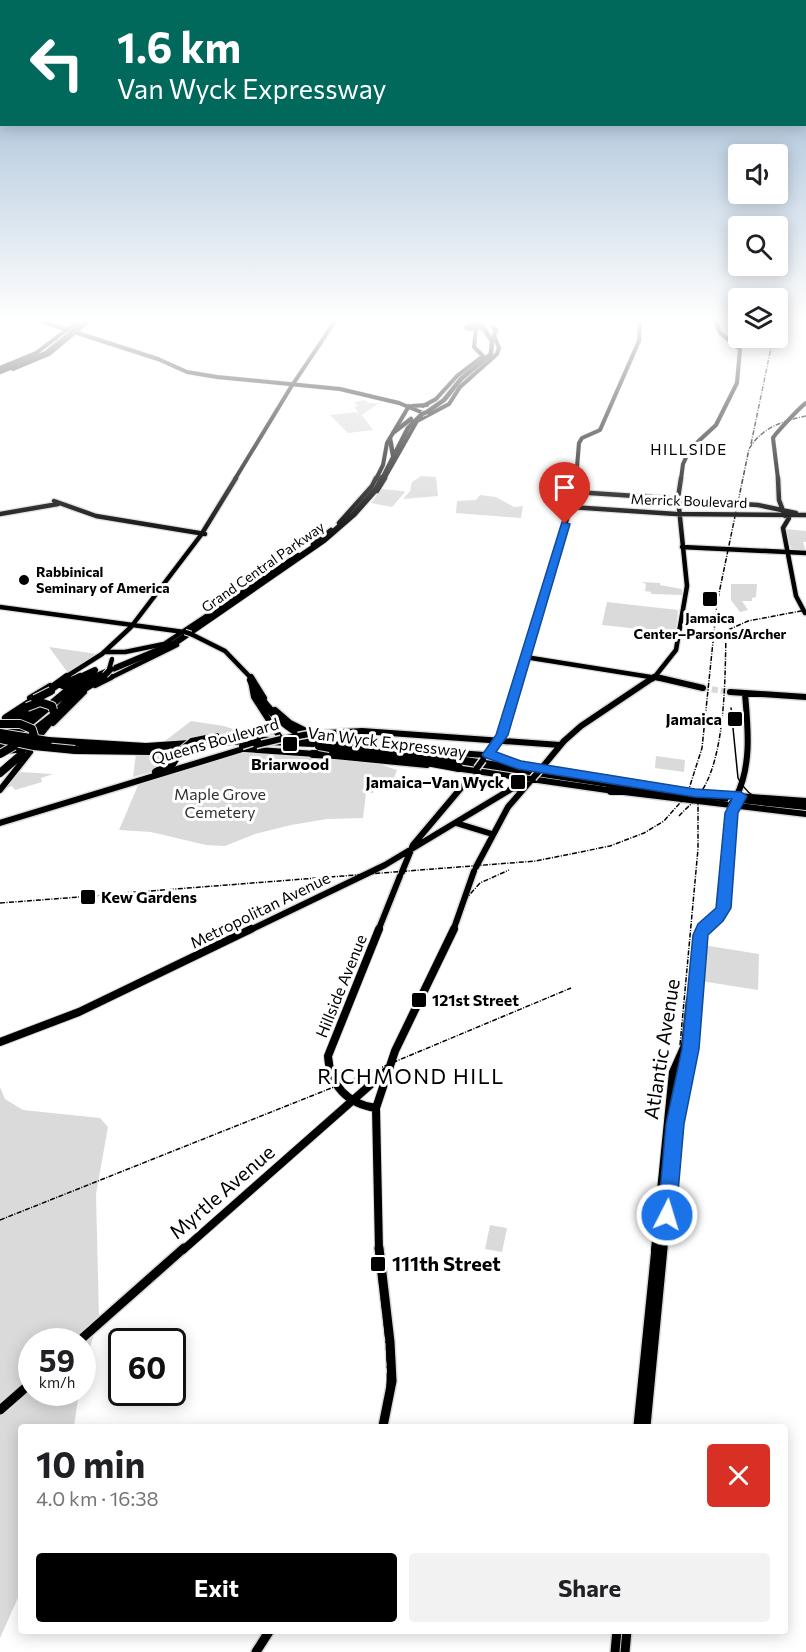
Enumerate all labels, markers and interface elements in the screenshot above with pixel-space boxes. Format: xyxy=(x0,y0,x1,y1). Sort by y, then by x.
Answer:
text: 1.6 km xyxy=(117,20,241,72)
icon: left xyxy=(18,24,96,102)
text: Van Wyck Expressway xyxy=(117,72,387,105)
map controls xyxy=(728,144,788,348)
button: sound xyxy=(728,144,788,204)
button: search xyxy=(728,216,788,276)
button: layers xyxy=(728,288,788,348)
district label: HILLSIDE xyxy=(650,440,728,458)
pin xyxy=(539,462,590,524)
icon: arrive xyxy=(548,471,581,504)
street label: Merrick Boulevard xyxy=(630,490,748,511)
street label: Grand Central Parkway xyxy=(198,518,328,616)
place label: Rabbinical Seminary of America xyxy=(36,563,170,596)
marker: Rabbinical Seminary of America xyxy=(17,573,31,587)
marker: Jamaica Center–Parsons/Archer xyxy=(701,590,719,608)
place label: Jamaica Center–Parsons/Archer xyxy=(634,609,787,642)
place label: Jamaica xyxy=(665,709,722,728)
marker: Jamaica xyxy=(726,710,744,728)
street label: Queens Boulevard xyxy=(149,713,281,768)
street label: Van Wyck Expressway xyxy=(307,722,467,761)
marker: Briarwood xyxy=(281,735,299,753)
place label: Briarwood xyxy=(251,754,329,773)
place label: Jamaica–Van Wyck xyxy=(366,772,505,791)
marker: Jamaica–Van Wyck xyxy=(509,773,527,791)
park label: Maple Grove Cemetery xyxy=(174,784,266,821)
street label: Metropolitan Avenue xyxy=(187,867,333,952)
place label: Kew Gardens xyxy=(101,887,197,906)
marker: Kew Gardens xyxy=(79,888,97,906)
street label: Hillside Avenue xyxy=(311,931,370,1040)
street label: Atlantic Avenue xyxy=(638,977,684,1121)
place label: 121st Street xyxy=(432,990,519,1009)
marker: 121st Street xyxy=(410,991,428,1009)
district label: RICHMOND HILL xyxy=(317,1063,505,1088)
street label: Myrtle Avenue xyxy=(164,1139,279,1243)
position arrow xyxy=(635,1183,699,1247)
place label: 111th Street xyxy=(392,1251,501,1275)
marker: 111th Street xyxy=(369,1255,387,1273)
speed limit sign: 60 xyxy=(108,1328,186,1406)
text: 59 xyxy=(39,1341,75,1378)
text: km/h xyxy=(39,1373,75,1391)
text: 10 min xyxy=(36,1441,145,1485)
button: close xyxy=(707,1444,770,1507)
text: 4.0 km · 16:38 xyxy=(36,1486,159,1510)
button: Exit xyxy=(36,1553,397,1622)
button: Share xyxy=(409,1553,770,1622)

